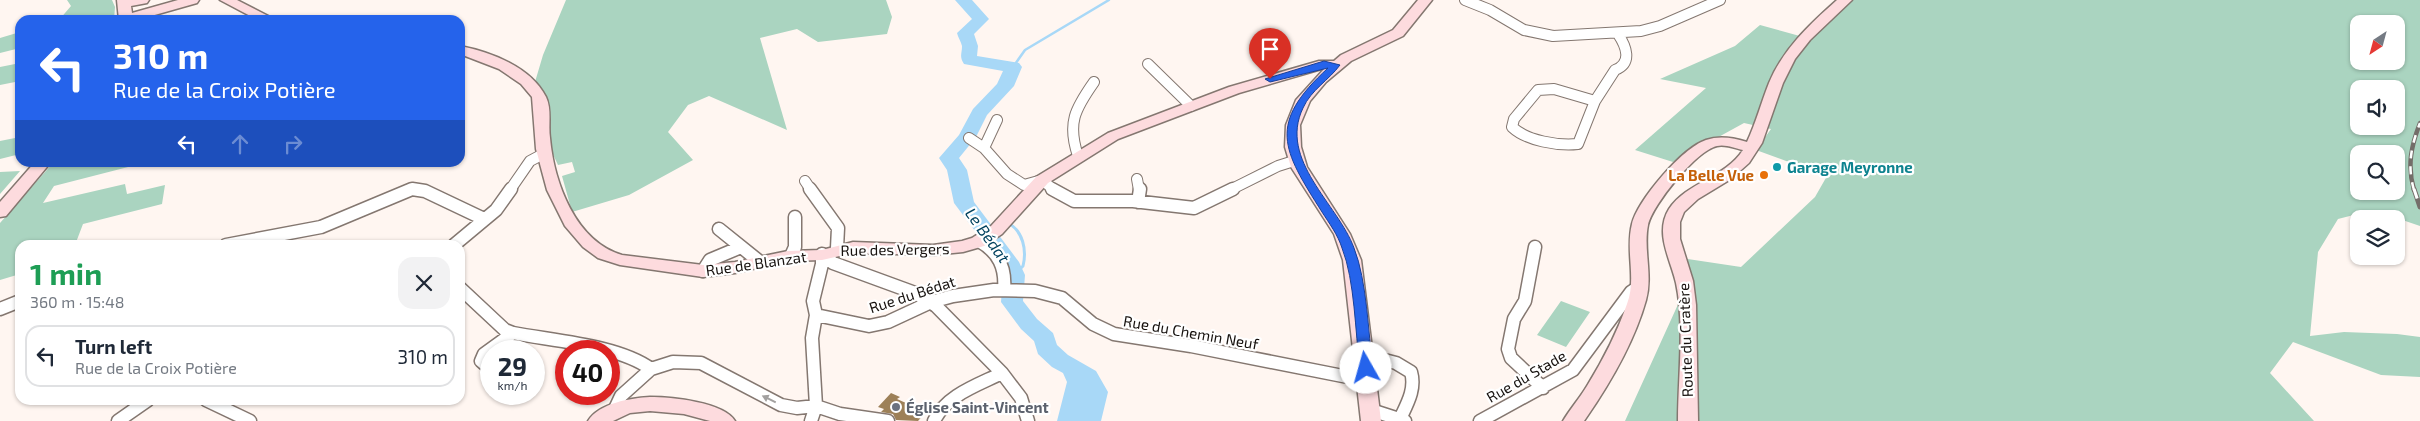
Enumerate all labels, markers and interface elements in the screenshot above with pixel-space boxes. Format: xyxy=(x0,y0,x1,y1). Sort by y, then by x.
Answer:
north arrow xyxy=(2350,15,2405,70)
map controls xyxy=(2350,15,2405,265)
pin xyxy=(1249,28,1291,79)
text: 310 m xyxy=(113,34,208,76)
icon: left xyxy=(30,35,95,100)
icon: arrive xyxy=(1256,35,1284,63)
text: Rue de la Croix Potière xyxy=(113,76,336,102)
button: sound xyxy=(2350,80,2405,135)
icon: left xyxy=(173,130,201,158)
icon: ahead xyxy=(226,130,254,158)
icon: right xyxy=(279,130,307,158)
button: search xyxy=(2350,145,2405,200)
place label: Garage Meyronne xyxy=(1787,158,1913,177)
marker: Garage Meyronne xyxy=(1771,161,1783,173)
place label: La Belle Vue xyxy=(1668,166,1754,184)
marker: La Belle Vue xyxy=(1758,169,1770,181)
water label: Le Bédat xyxy=(962,204,1015,267)
button: layers xyxy=(2350,210,2405,265)
street label: Rue des Vergers xyxy=(840,239,950,259)
street label: Rue de Blanzat xyxy=(704,247,808,279)
text: 1 min xyxy=(30,255,102,291)
button: close xyxy=(398,257,450,309)
street label: Rue du Bédat xyxy=(867,272,958,316)
street label: Route du Cratère xyxy=(1674,283,1696,397)
text: 360 m · 15:48 xyxy=(30,292,124,311)
street label: Rue du Chemin Neuf xyxy=(1122,311,1260,353)
text: Turn left xyxy=(75,335,152,358)
speed limit sign: 40 xyxy=(555,340,620,405)
position arrow xyxy=(1339,341,1391,393)
icon: left xyxy=(32,342,60,370)
text: 310 m xyxy=(398,345,448,368)
street label: Rue du Stade xyxy=(1483,346,1569,406)
text: 29 xyxy=(498,351,527,381)
text: Rue de la Croix Potière xyxy=(75,358,237,377)
text: km/h xyxy=(498,378,527,392)
one-way arrow xyxy=(761,395,776,403)
place label: Église Saint-Vincent xyxy=(906,397,1049,416)
marker: Église Saint-Vincent xyxy=(890,401,902,413)

